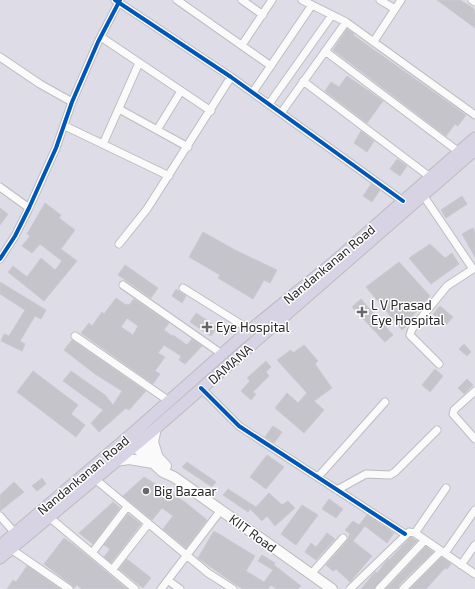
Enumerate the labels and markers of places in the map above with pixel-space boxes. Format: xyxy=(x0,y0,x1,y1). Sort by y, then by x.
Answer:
place label: L V Prasad Eye Hospital xyxy=(371,297,444,328)
marker: L V Prasad Eye Hospital xyxy=(356,306,368,318)
place label: Eye Hospital xyxy=(216,319,289,335)
marker: Eye Hospital xyxy=(201,321,213,333)
place label: Big Bazaar xyxy=(154,483,217,499)
marker: Big Bazaar xyxy=(141,486,151,496)

